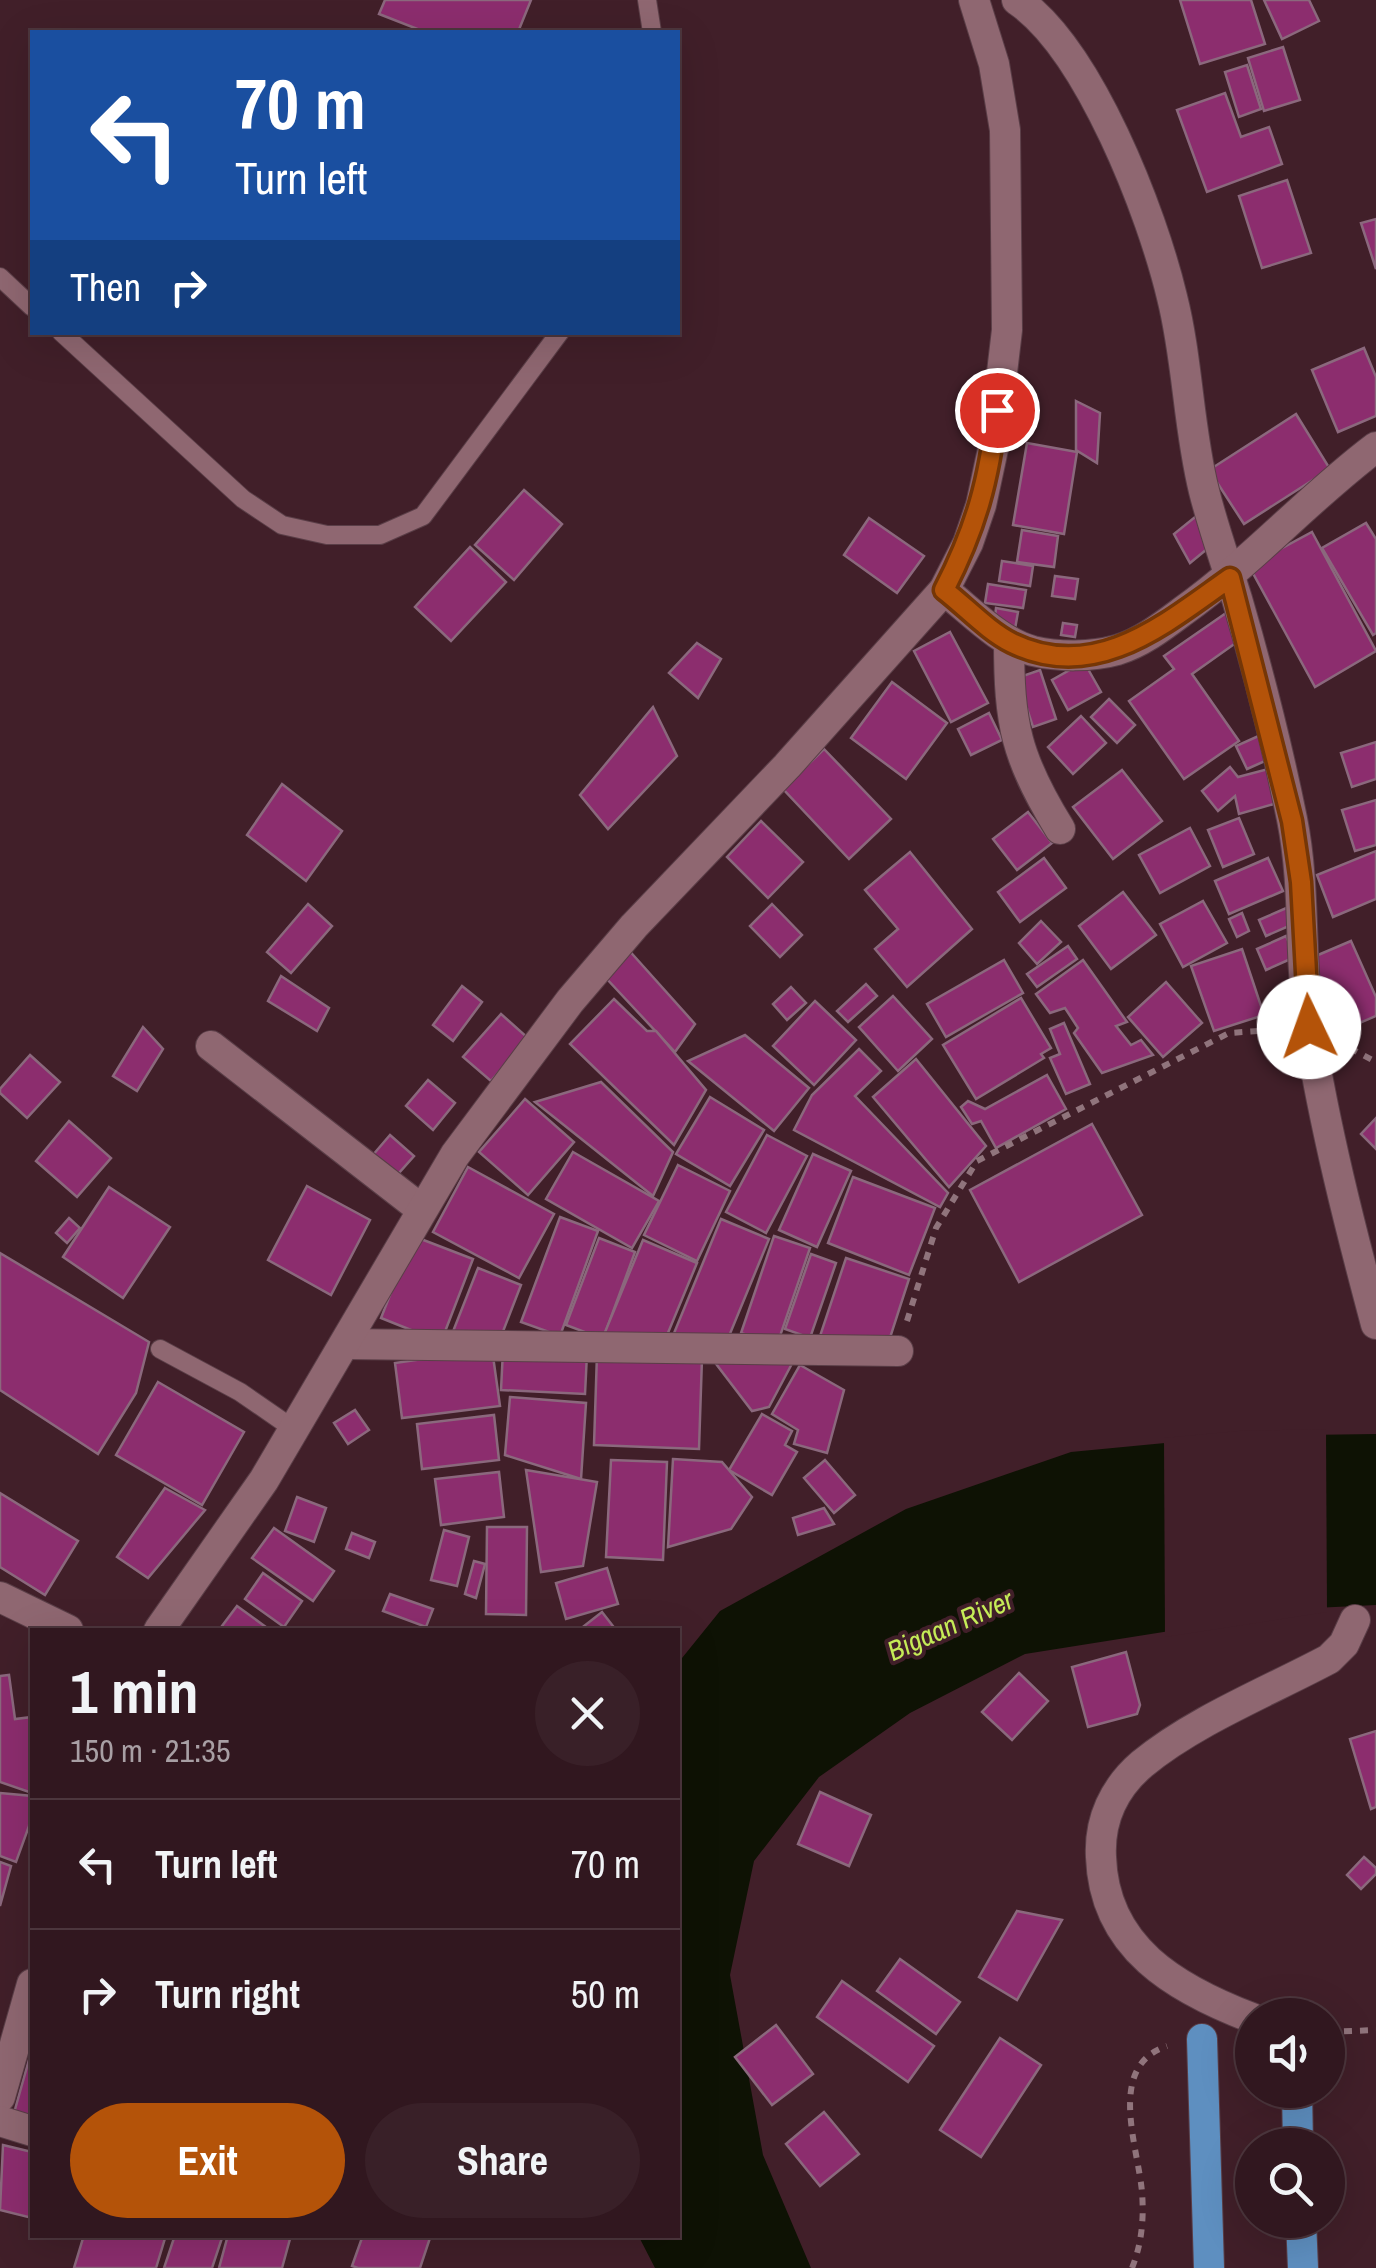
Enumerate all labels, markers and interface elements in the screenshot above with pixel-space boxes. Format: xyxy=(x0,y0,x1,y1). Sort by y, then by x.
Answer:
text: 70 m xyxy=(235,57,366,151)
icon: left xyxy=(70,70,200,200)
text: Turn left xyxy=(235,147,367,208)
icon: right xyxy=(161,260,216,315)
text: Then xyxy=(70,262,141,313)
pin xyxy=(955,368,1040,453)
icon: arrive xyxy=(970,383,1025,438)
position arrow xyxy=(1257,975,1361,1079)
water label: Bigaan River xyxy=(881,1580,1020,1670)
text: 1 min xyxy=(70,1651,199,1732)
button: close xyxy=(535,1661,640,1766)
text: 150 m · 21:35 xyxy=(70,1729,230,1772)
icon: left xyxy=(70,1837,125,1892)
text: Turn left xyxy=(155,1839,277,1890)
text: 70 m xyxy=(571,1839,640,1890)
icon: right xyxy=(70,1967,125,2022)
text: Turn right xyxy=(155,1969,300,2020)
text: 50 m xyxy=(571,1969,640,2020)
map controls xyxy=(1235,1998,1345,2238)
button: sound xyxy=(1235,1998,1345,2108)
button: Exit xyxy=(70,2103,345,2218)
button: Share xyxy=(365,2103,640,2218)
button: search xyxy=(1235,2128,1345,2238)

